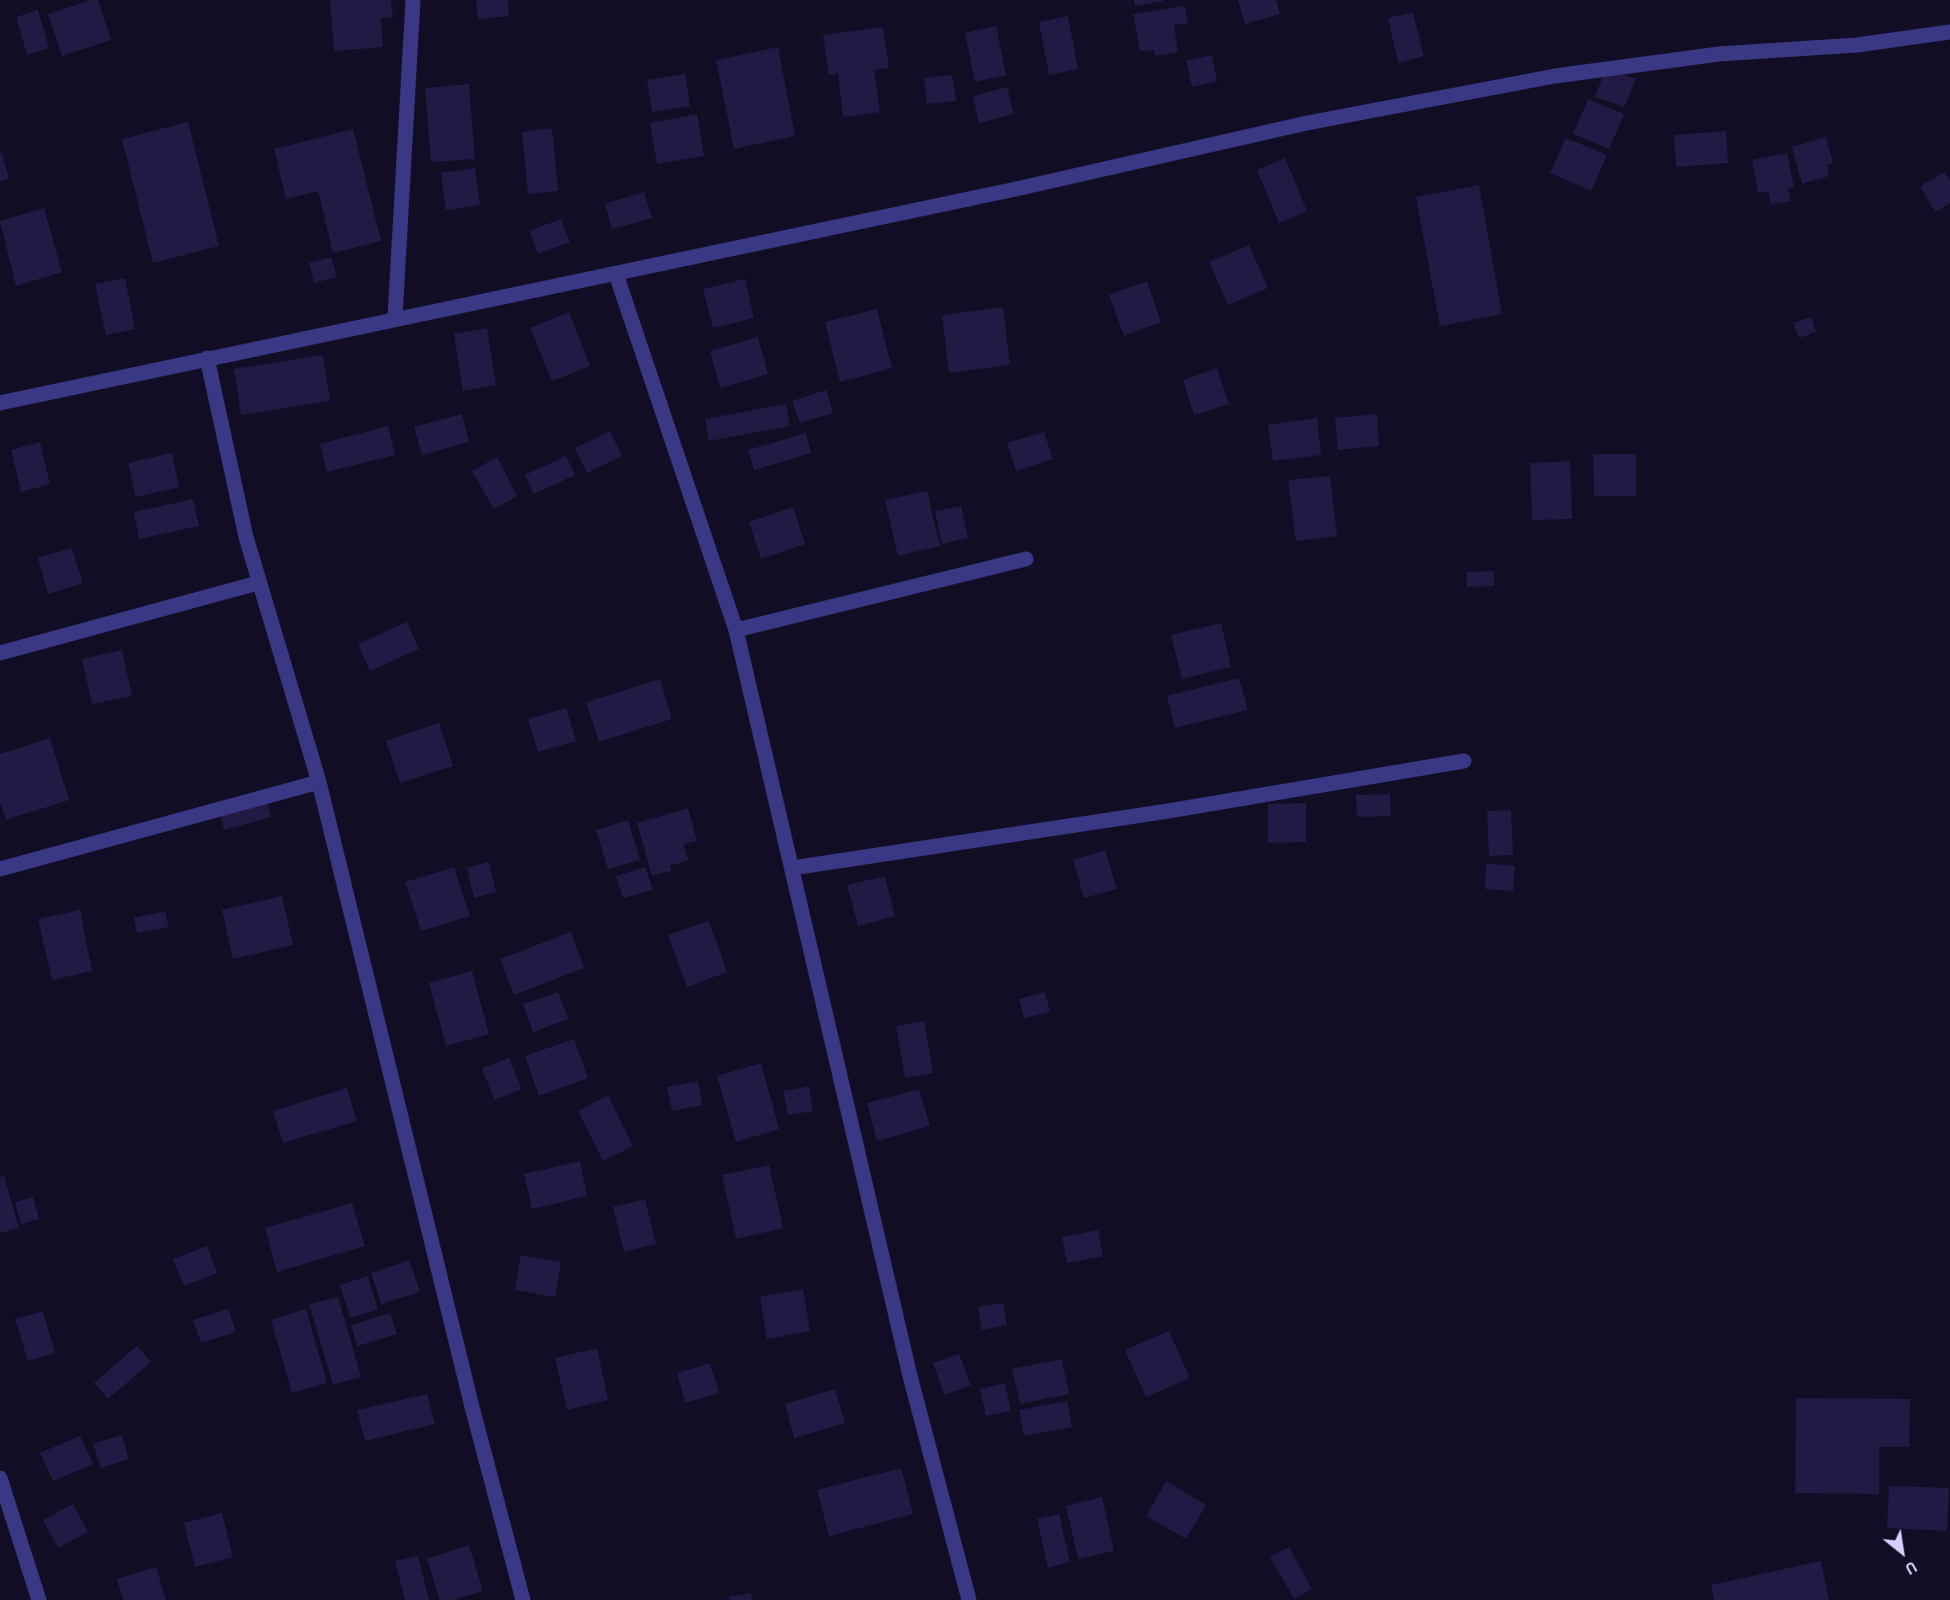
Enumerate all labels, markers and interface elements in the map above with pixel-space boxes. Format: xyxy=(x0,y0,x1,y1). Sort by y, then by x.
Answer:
north arrow xyxy=(1872,1522,1932,1582)
text: U xyxy=(1903,1558,1919,1577)

